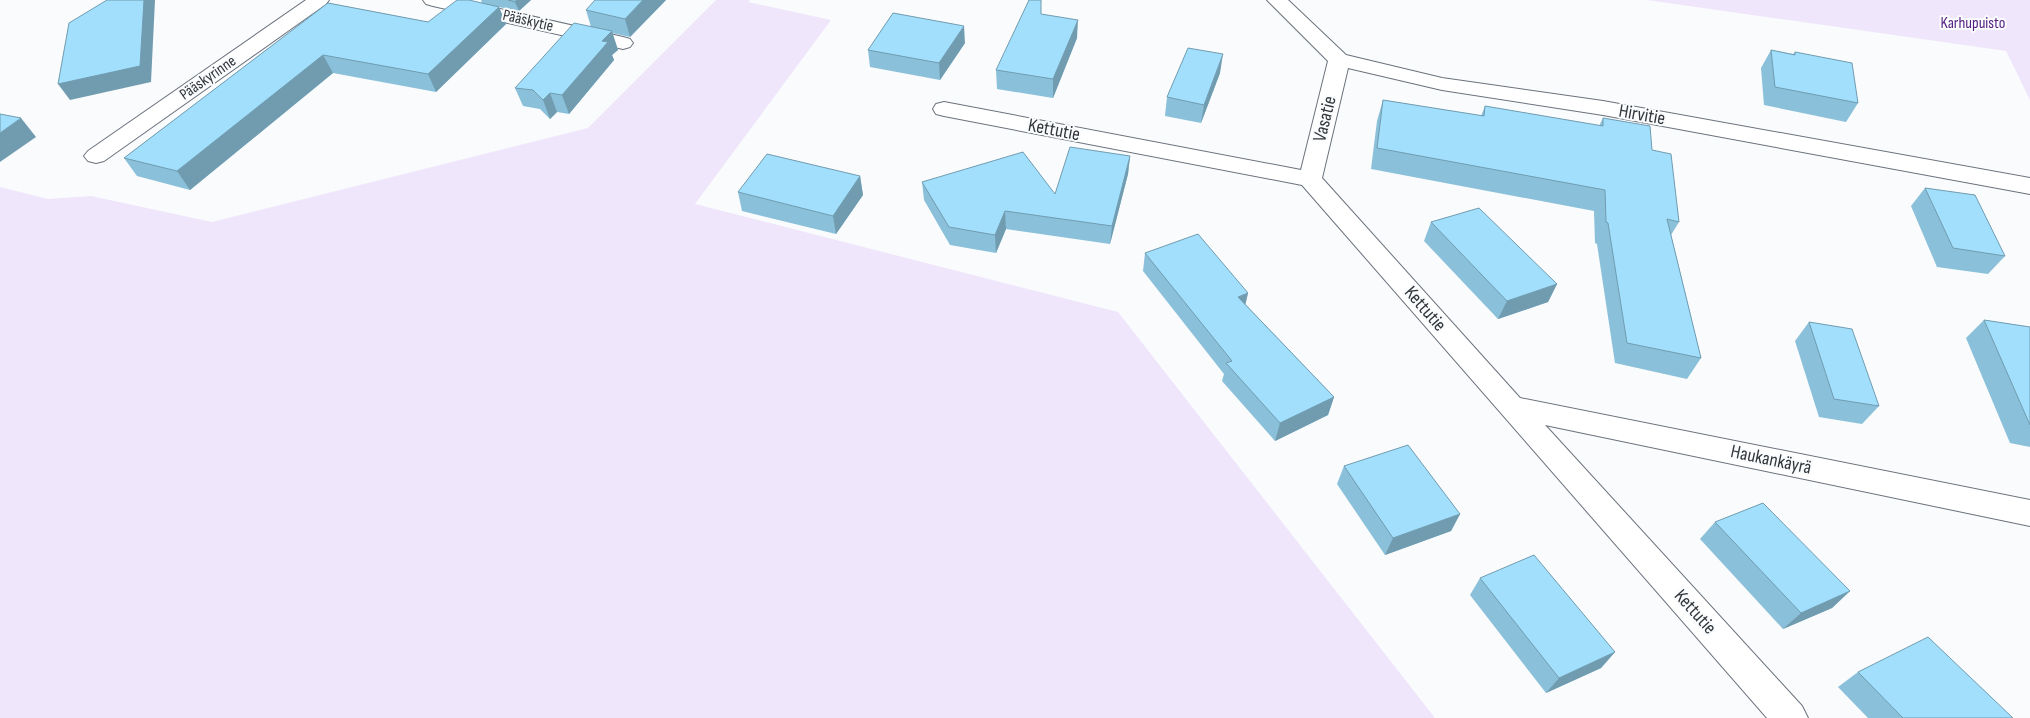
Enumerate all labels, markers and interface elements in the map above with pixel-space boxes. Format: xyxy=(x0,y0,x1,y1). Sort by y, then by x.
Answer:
street label: Pääskytie xyxy=(501,6,555,36)
park label: Karhupuisto xyxy=(1941,14,2005,33)
street label: Pääskyrinne xyxy=(176,52,240,104)
street label: Vasatie xyxy=(1308,94,1342,144)
street label: Hirvitie xyxy=(1617,100,1667,130)
street label: Kettutie xyxy=(1026,114,1082,146)
street label: Kettutie xyxy=(1399,282,1451,336)
street label: Haukankäyrä xyxy=(1729,440,1813,480)
street label: Kettutie xyxy=(1669,585,1721,639)

